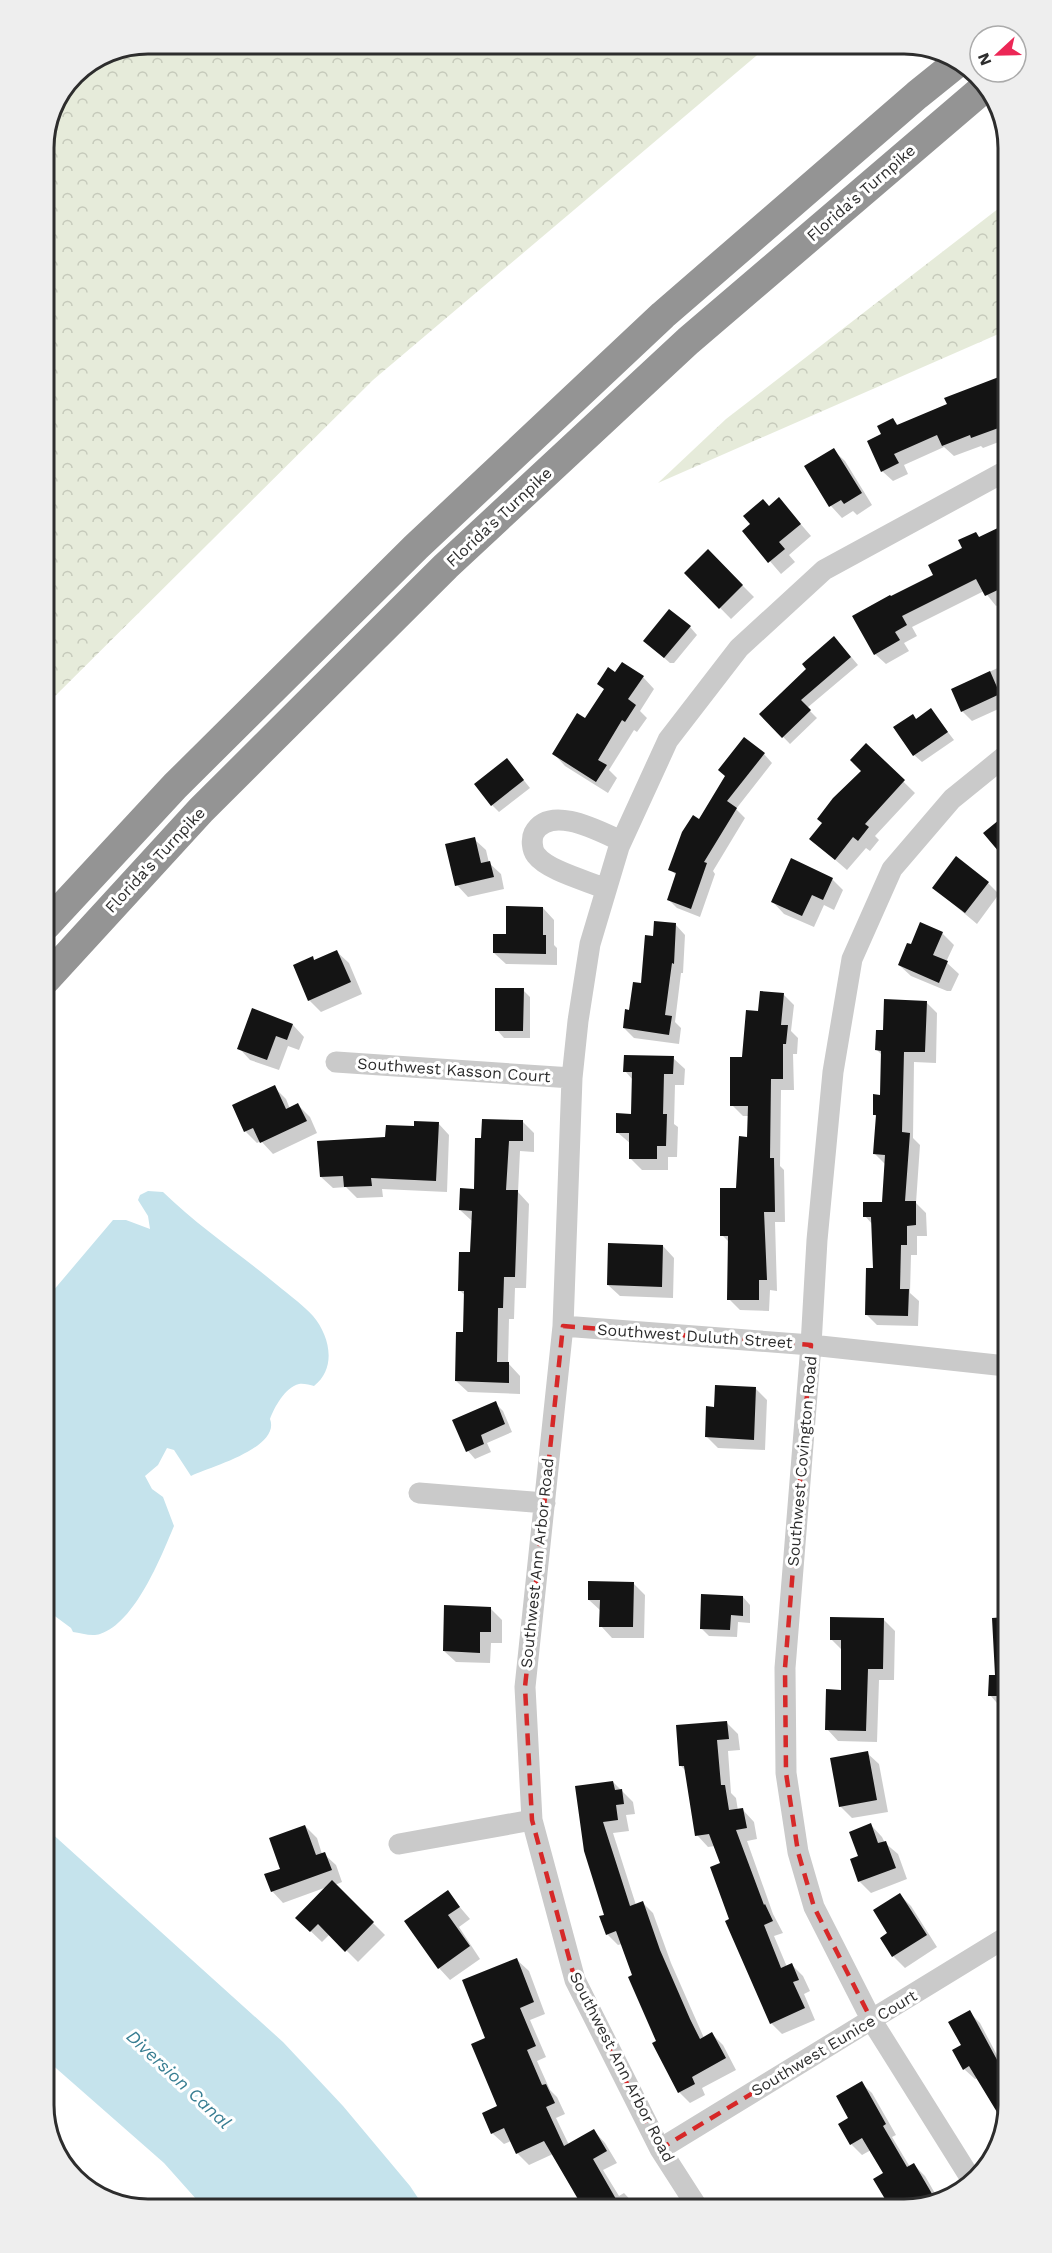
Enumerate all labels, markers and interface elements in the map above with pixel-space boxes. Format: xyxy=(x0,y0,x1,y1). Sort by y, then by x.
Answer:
north arrow xyxy=(968,24,1028,84)
text: N xyxy=(974,50,996,68)
street label: Florida's Turnpike xyxy=(803,141,919,245)
street label: Florida's Turnpike xyxy=(442,463,556,571)
street label: Florida's Turnpike xyxy=(101,803,209,917)
street label: Southwest Kasson Court xyxy=(357,1054,551,1086)
street label: Southwest Duluth Street xyxy=(597,1320,793,1352)
street label: Southwest Covington Road xyxy=(783,1355,821,1567)
street label: Southwest Ann Arbor Road xyxy=(517,1457,557,1669)
street label: Southwest Ann Arbor Road xyxy=(566,1969,678,2165)
street label: Southwest Eunice Court xyxy=(748,1986,921,2100)
water label: Diversion Canal xyxy=(122,2025,236,2133)

